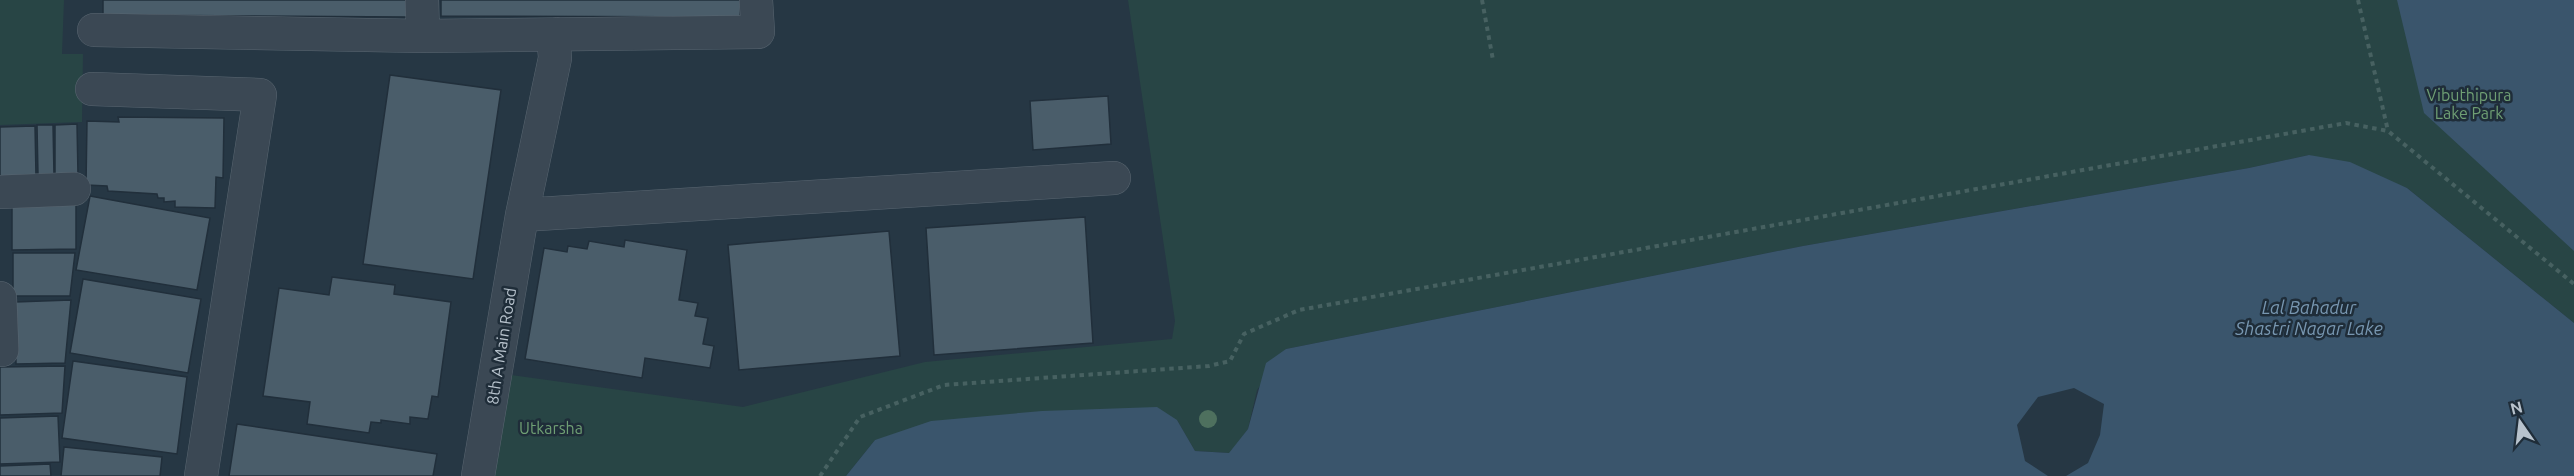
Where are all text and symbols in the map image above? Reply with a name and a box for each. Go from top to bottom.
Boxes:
park label: Vibuthipura Lake Park [2426,86,2512,122]
street label: 8th A Main Road [483,286,519,406]
water label: Lal Bahadur Shastri Nagar Lake [2234,297,2383,338]
north arrow [2490,392,2550,452]
text: N [2508,397,2524,418]
park label: Utkarsha [519,419,583,437]

